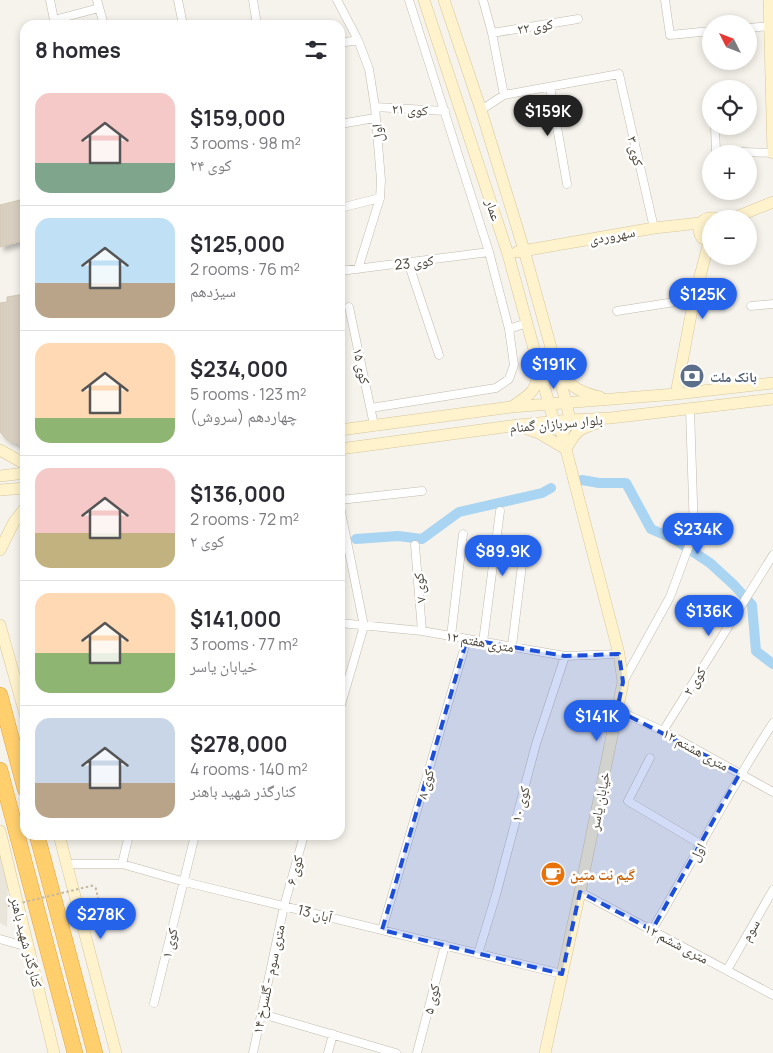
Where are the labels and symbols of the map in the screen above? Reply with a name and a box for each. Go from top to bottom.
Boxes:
street label: کوی ۲۲ [516,14,555,38]
north arrow [702,15,758,70]
pin: $159K [513,94,583,137]
street label: کوی ۲۱ [391,99,429,119]
street label: اول [367,123,387,143]
street label: کوی ۳ [623,134,649,168]
street label: عمار [481,196,506,223]
street label: سهروردی [587,222,637,248]
street label: کوی 23 [393,250,435,274]
pin: $125K [668,278,738,320]
street label: کوی ۱۵ [349,346,375,386]
pin: $191K [519,348,589,390]
bank icon: بانک ملت [679,363,705,389]
place label: بانک ملت [710,367,757,386]
street label: بلوار سربازان گمنام [509,409,604,438]
pin: $234K [663,512,733,555]
pin: $89.9K [462,534,544,577]
street label: کوی ۷ [408,572,430,604]
pin: $136K [674,594,744,637]
street label: ۱۲ متری هفتم [444,626,516,657]
street label: کوی ۲ [678,663,710,699]
pin: $141K [562,700,632,742]
street label: ۱۲ متری هشتم [659,723,732,776]
street label: کوی ۸ [412,767,438,801]
street label: خیابان یاسر [584,770,614,833]
street label: کوی ۱۰ [506,784,534,824]
street label: اول [684,839,710,865]
street label: کوی ۶ [281,853,307,887]
cafe icon: گیم نت متین [540,861,566,887]
place label: گیم نت متین [570,865,635,885]
street label: کنارگذر شهید باهنر [6,894,47,989]
pin: $278K [66,898,136,940]
street label: 13 آبان [296,900,335,927]
street label: سوم [736,915,765,945]
street label: ۱۲ متری ششم [641,918,712,969]
street label: ۱۴ متری سوم - گلسرخ [247,923,290,1036]
street label: کوی ۱ [156,926,182,960]
street label: کوی ۵ [418,982,444,1016]

